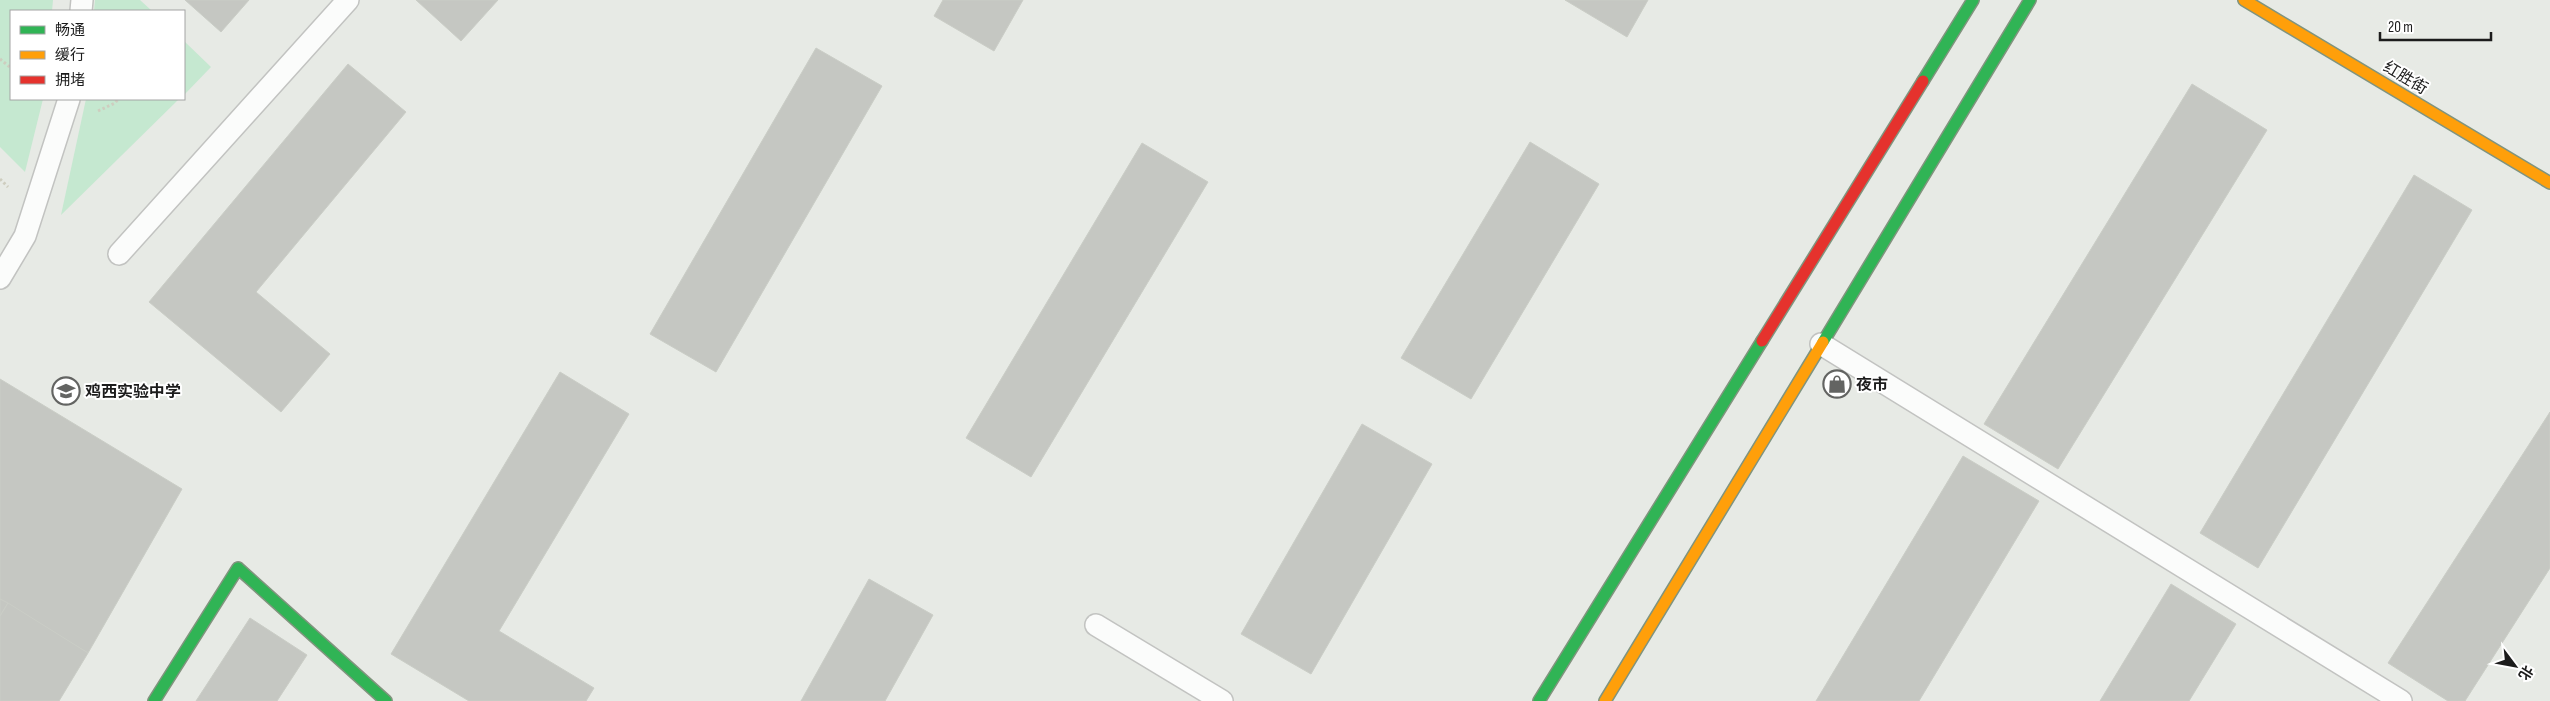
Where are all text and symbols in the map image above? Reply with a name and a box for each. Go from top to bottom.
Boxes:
legend [10,10,185,100]
scale bar [2380,10,2491,42]
text: 20 m [2388,18,2413,37]
text: 畅通 [55,21,85,40]
text: 缓行 [55,46,85,65]
street label: 红胜街 [2380,58,2431,99]
text: 拥堵 [55,71,85,90]
shop icon: 夜市 [1822,369,1852,399]
school or university icon: 鸡西实验中学 [51,376,81,406]
place label: 夜市 [1856,376,1888,395]
place label: 鸡西实验中学 [85,383,181,402]
north arrow [2490,641,2540,691]
text: 北 [2515,662,2537,683]

